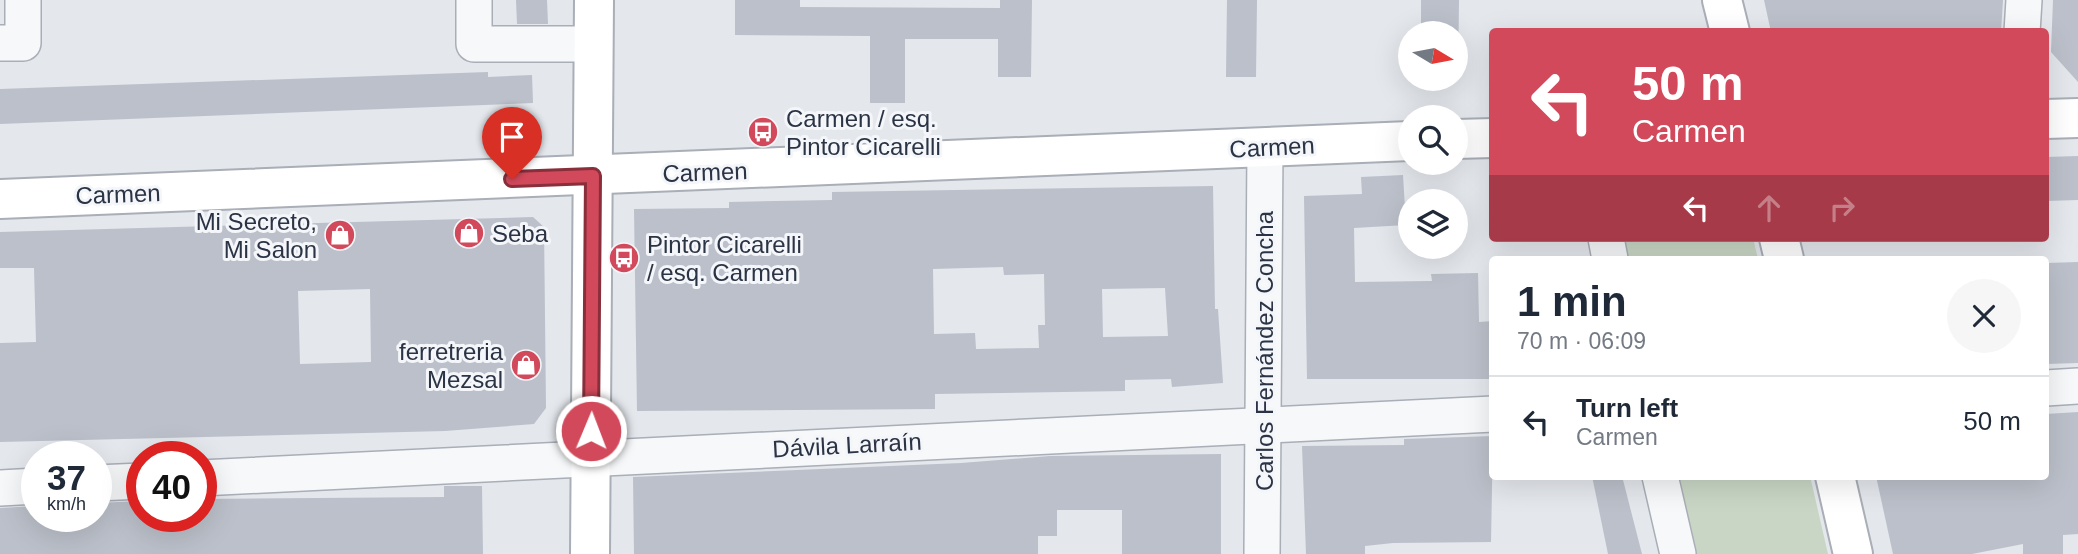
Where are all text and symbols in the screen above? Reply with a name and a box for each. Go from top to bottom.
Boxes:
north arrow [1398,21,1468,91]
map controls [1398,21,1468,259]
icon: left [1517,56,1608,147]
text: 50 m [1632,56,1744,110]
place label: Carmen / esq. Pintor Cicarelli [786,105,941,160]
button: search [1398,105,1468,175]
pin [482,107,542,179]
text: Carmen [1632,113,1746,149]
bus stop icon: Carmen / esq. Pintor Cicarelli [746,115,780,149]
icon: arrive [493,118,531,156]
street label: Carmen [1229,131,1315,163]
street label: Carmen [662,157,748,187]
street label: Carmen [75,179,161,209]
button: layers [1398,189,1468,259]
icon: left [1677,189,1715,227]
icon: ahead [1750,189,1788,227]
icon: right [1823,189,1861,227]
place label: Mi Secreto, Mi Salon [196,208,317,263]
street label: Carlos Fernández Concha [1251,210,1278,491]
shop icon: Seba [452,216,486,250]
shop icon: Mi Secreto, Mi Salon [323,218,357,252]
place label: Seba [492,220,549,247]
place label: Pintor Cicarelli / esq. Carmen [647,231,802,286]
bus stop icon: Pintor Cicarelli / esq. Carmen [607,241,641,275]
text: 1 min [1517,278,1627,325]
button: close [1947,279,2021,353]
text: 70 m · 06:09 [1517,328,1646,354]
place label: ferretreria Mezsal [399,338,504,393]
shop icon: ferretreria Mezsal [509,348,543,382]
text: Turn left [1576,393,1678,423]
position arrow [554,394,628,468]
icon: left [1517,403,1555,441]
text: 50 m [1963,406,2021,436]
text: Carmen [1576,424,1658,450]
street label: Dávila Larraín [772,428,922,462]
speed limit sign: 40 [126,441,217,532]
text: 37 [47,458,86,497]
text: km/h [47,494,86,514]

